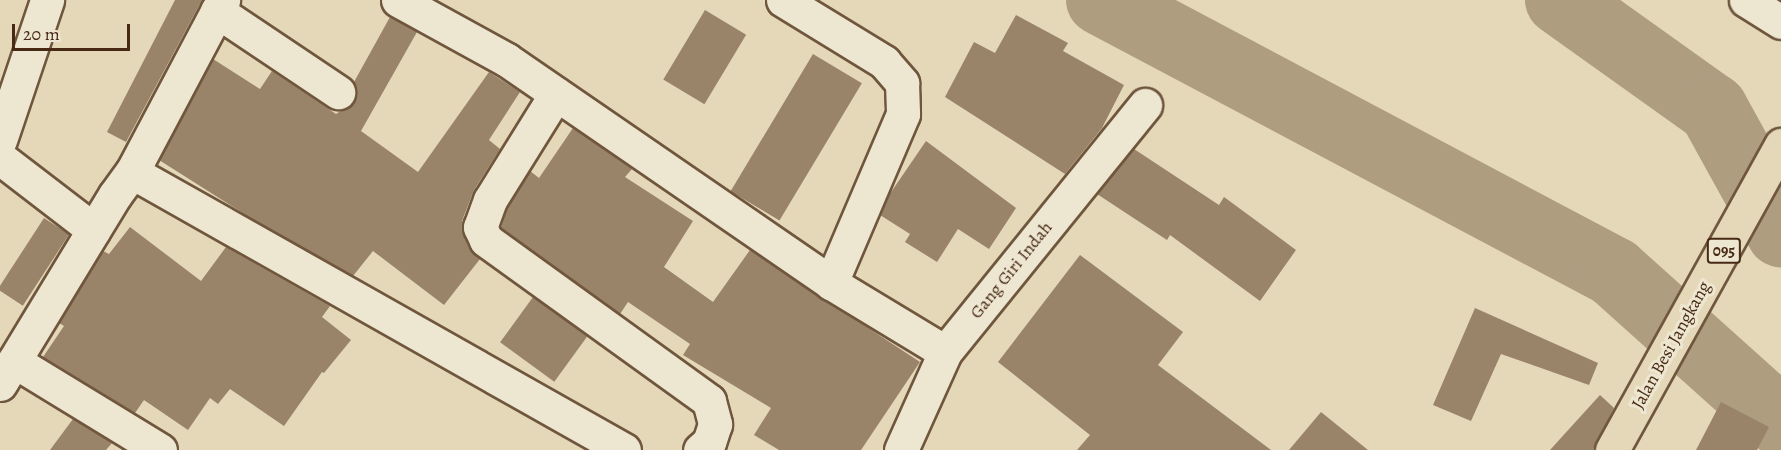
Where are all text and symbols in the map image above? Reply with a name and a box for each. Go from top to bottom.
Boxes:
scale bar [15,12,134,50]
text: 20 m [23,22,60,46]
street label: Gang Giri Indah [965,217,1057,323]
road number: 095 [1706,238,1742,264]
street label: Jalan Besi Jangkang [1627,277,1715,413]

